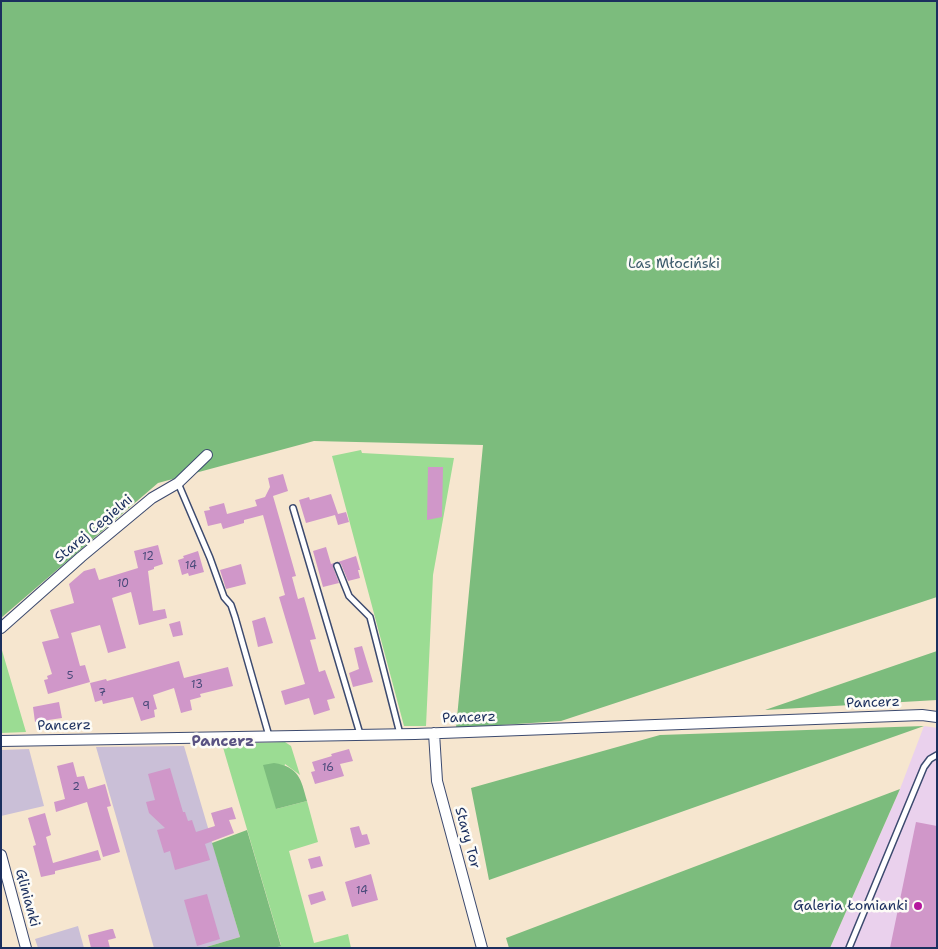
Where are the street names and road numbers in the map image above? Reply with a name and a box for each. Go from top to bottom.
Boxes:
street label: Starej Cegielni [52,492,136,566]
street label: Pancerz [846,694,900,712]
street label: Pancerz [442,709,496,727]
street label: Pancerz [37,717,91,735]
street label: Stary Tor [451,805,483,871]
street label: Glinianki [11,867,43,929]

